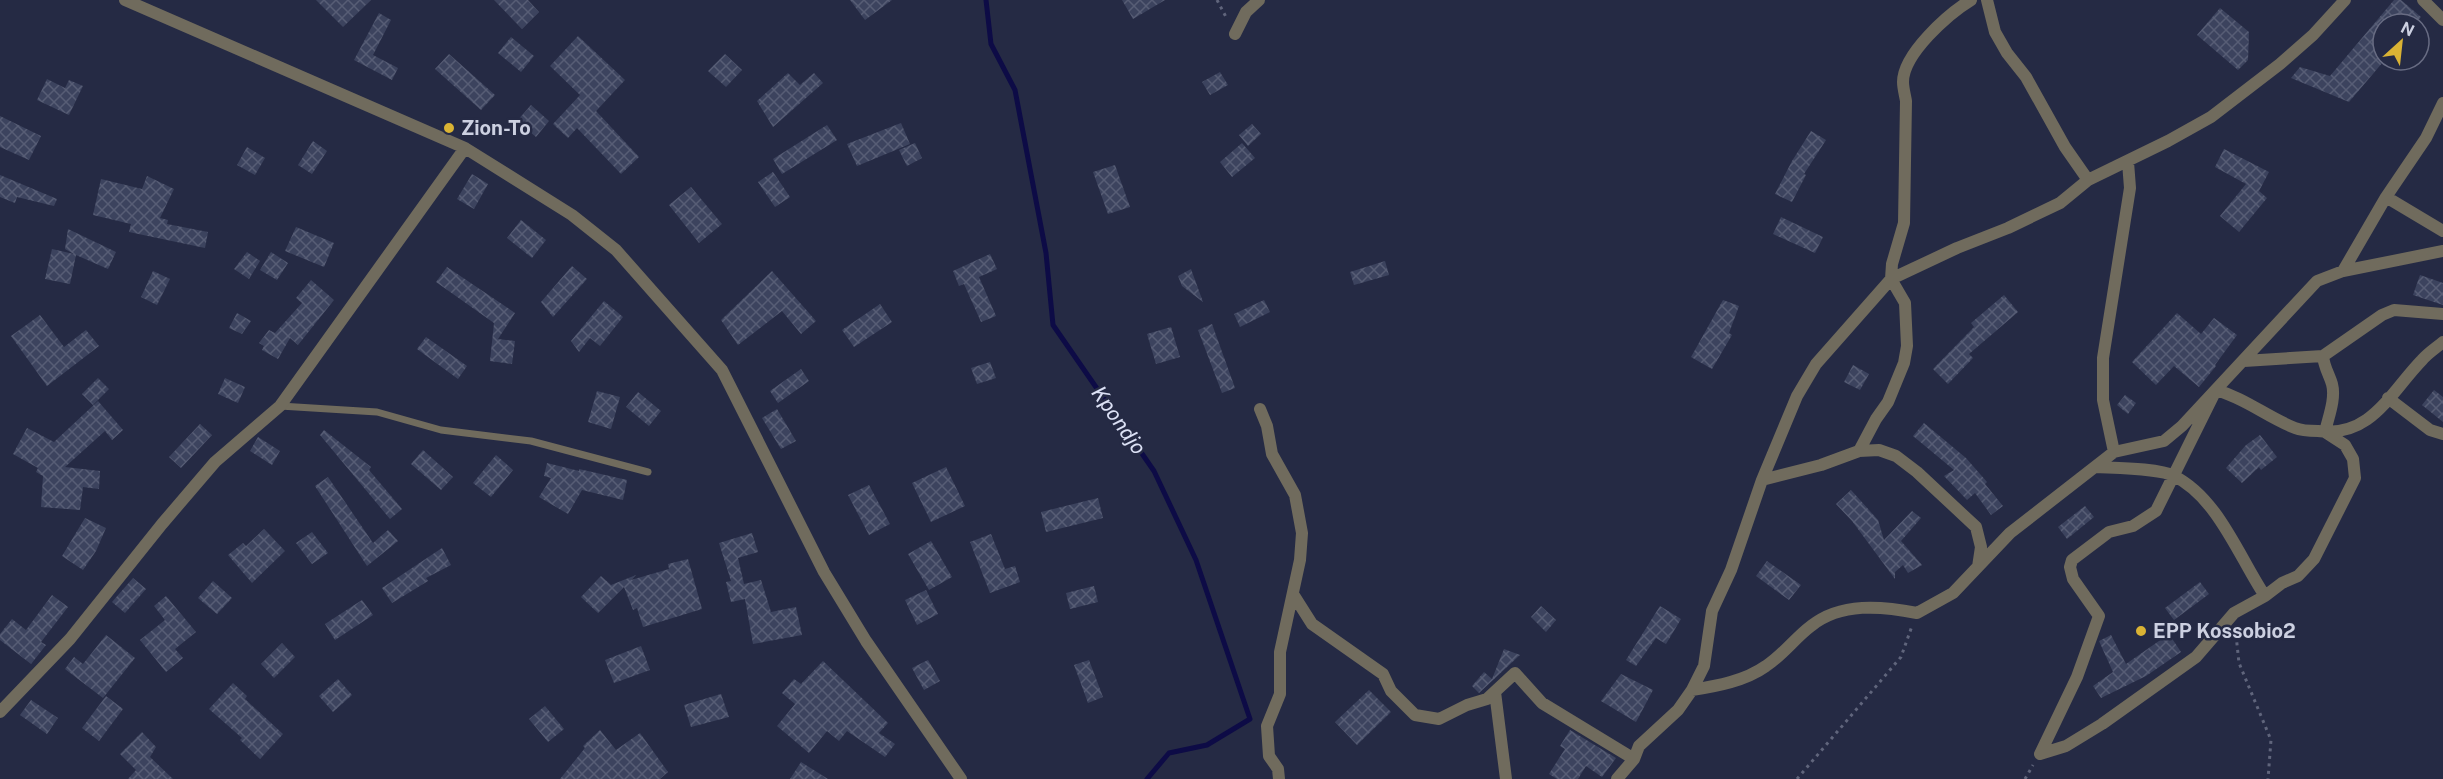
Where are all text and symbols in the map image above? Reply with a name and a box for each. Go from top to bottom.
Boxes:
north arrow [2371,12,2431,72]
text: N [2398,18,2417,40]
place label: Zion-To [461,116,531,140]
marker: Zion-To [442,121,456,135]
water label: Kpondjo [1086,381,1152,459]
place label: EPP Kossobio2 [2153,619,2296,643]
marker: EPP Kossobio2 [2134,624,2148,638]

